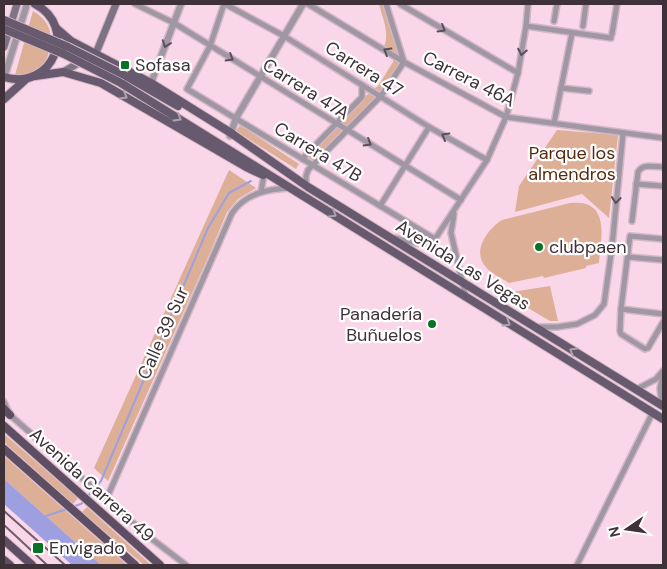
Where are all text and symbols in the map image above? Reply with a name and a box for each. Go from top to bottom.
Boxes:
one-way arrow [437,22,446,32]
street label: Carrera 47 [320,36,408,102]
one-way arrow [162,39,172,47]
street label: Carrera 46A [419,45,519,113]
one-way arrow [383,48,392,58]
one-way arrow [517,48,527,56]
one-way arrow [224,51,233,61]
place label: Sofasa [135,53,191,77]
street label: Carrera 47A [258,53,354,125]
marker: Sofasa [119,59,131,71]
one-way arrow [119,90,128,100]
one-way arrow [173,111,182,121]
street label: Carrera 47B [270,116,367,188]
one-way arrow [441,132,450,142]
one-way arrow [363,137,372,147]
park label: Parque los almendros [528,141,616,186]
one-way arrow [611,196,622,204]
one-way arrow [328,207,337,217]
street label: Avenida Las Vegas [391,214,535,316]
place label: clubpaen [549,235,627,259]
marker: clubpaen [533,241,545,253]
street label: Calle 39 Sur [132,282,194,383]
place label: Panadería Buñuelos [340,302,422,347]
one-way arrow [502,317,511,326]
marker: Panadería Buñuelos [426,318,438,330]
one-way arrow [569,347,578,357]
street label: Avenida Carrera 49 [24,422,160,548]
north arrow [602,504,652,554]
text: N [604,525,624,539]
place label: Envigado [49,536,125,560]
marker: Envigado [31,541,45,555]

